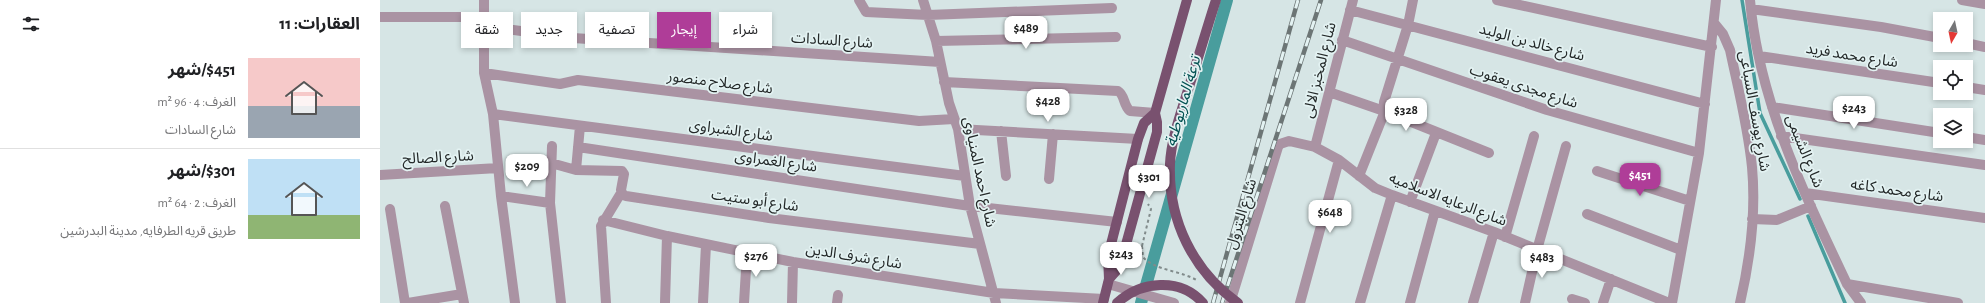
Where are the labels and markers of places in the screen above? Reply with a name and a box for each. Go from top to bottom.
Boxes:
pin: $489 [1002,16,1050,50]
pin: $428 [1024,89,1072,123]
pin: $243 [1830,96,1878,130]
pin: $328 [1382,98,1430,132]
pin: $209 [503,154,551,188]
pin: $451 [1616,163,1664,197]
pin: $301 [1125,165,1173,199]
pin: $648 [1306,200,1354,234]
pin: $243 [1097,242,1145,276]
pin: $276 [732,244,780,278]
pin: $483 [1518,245,1566,279]

